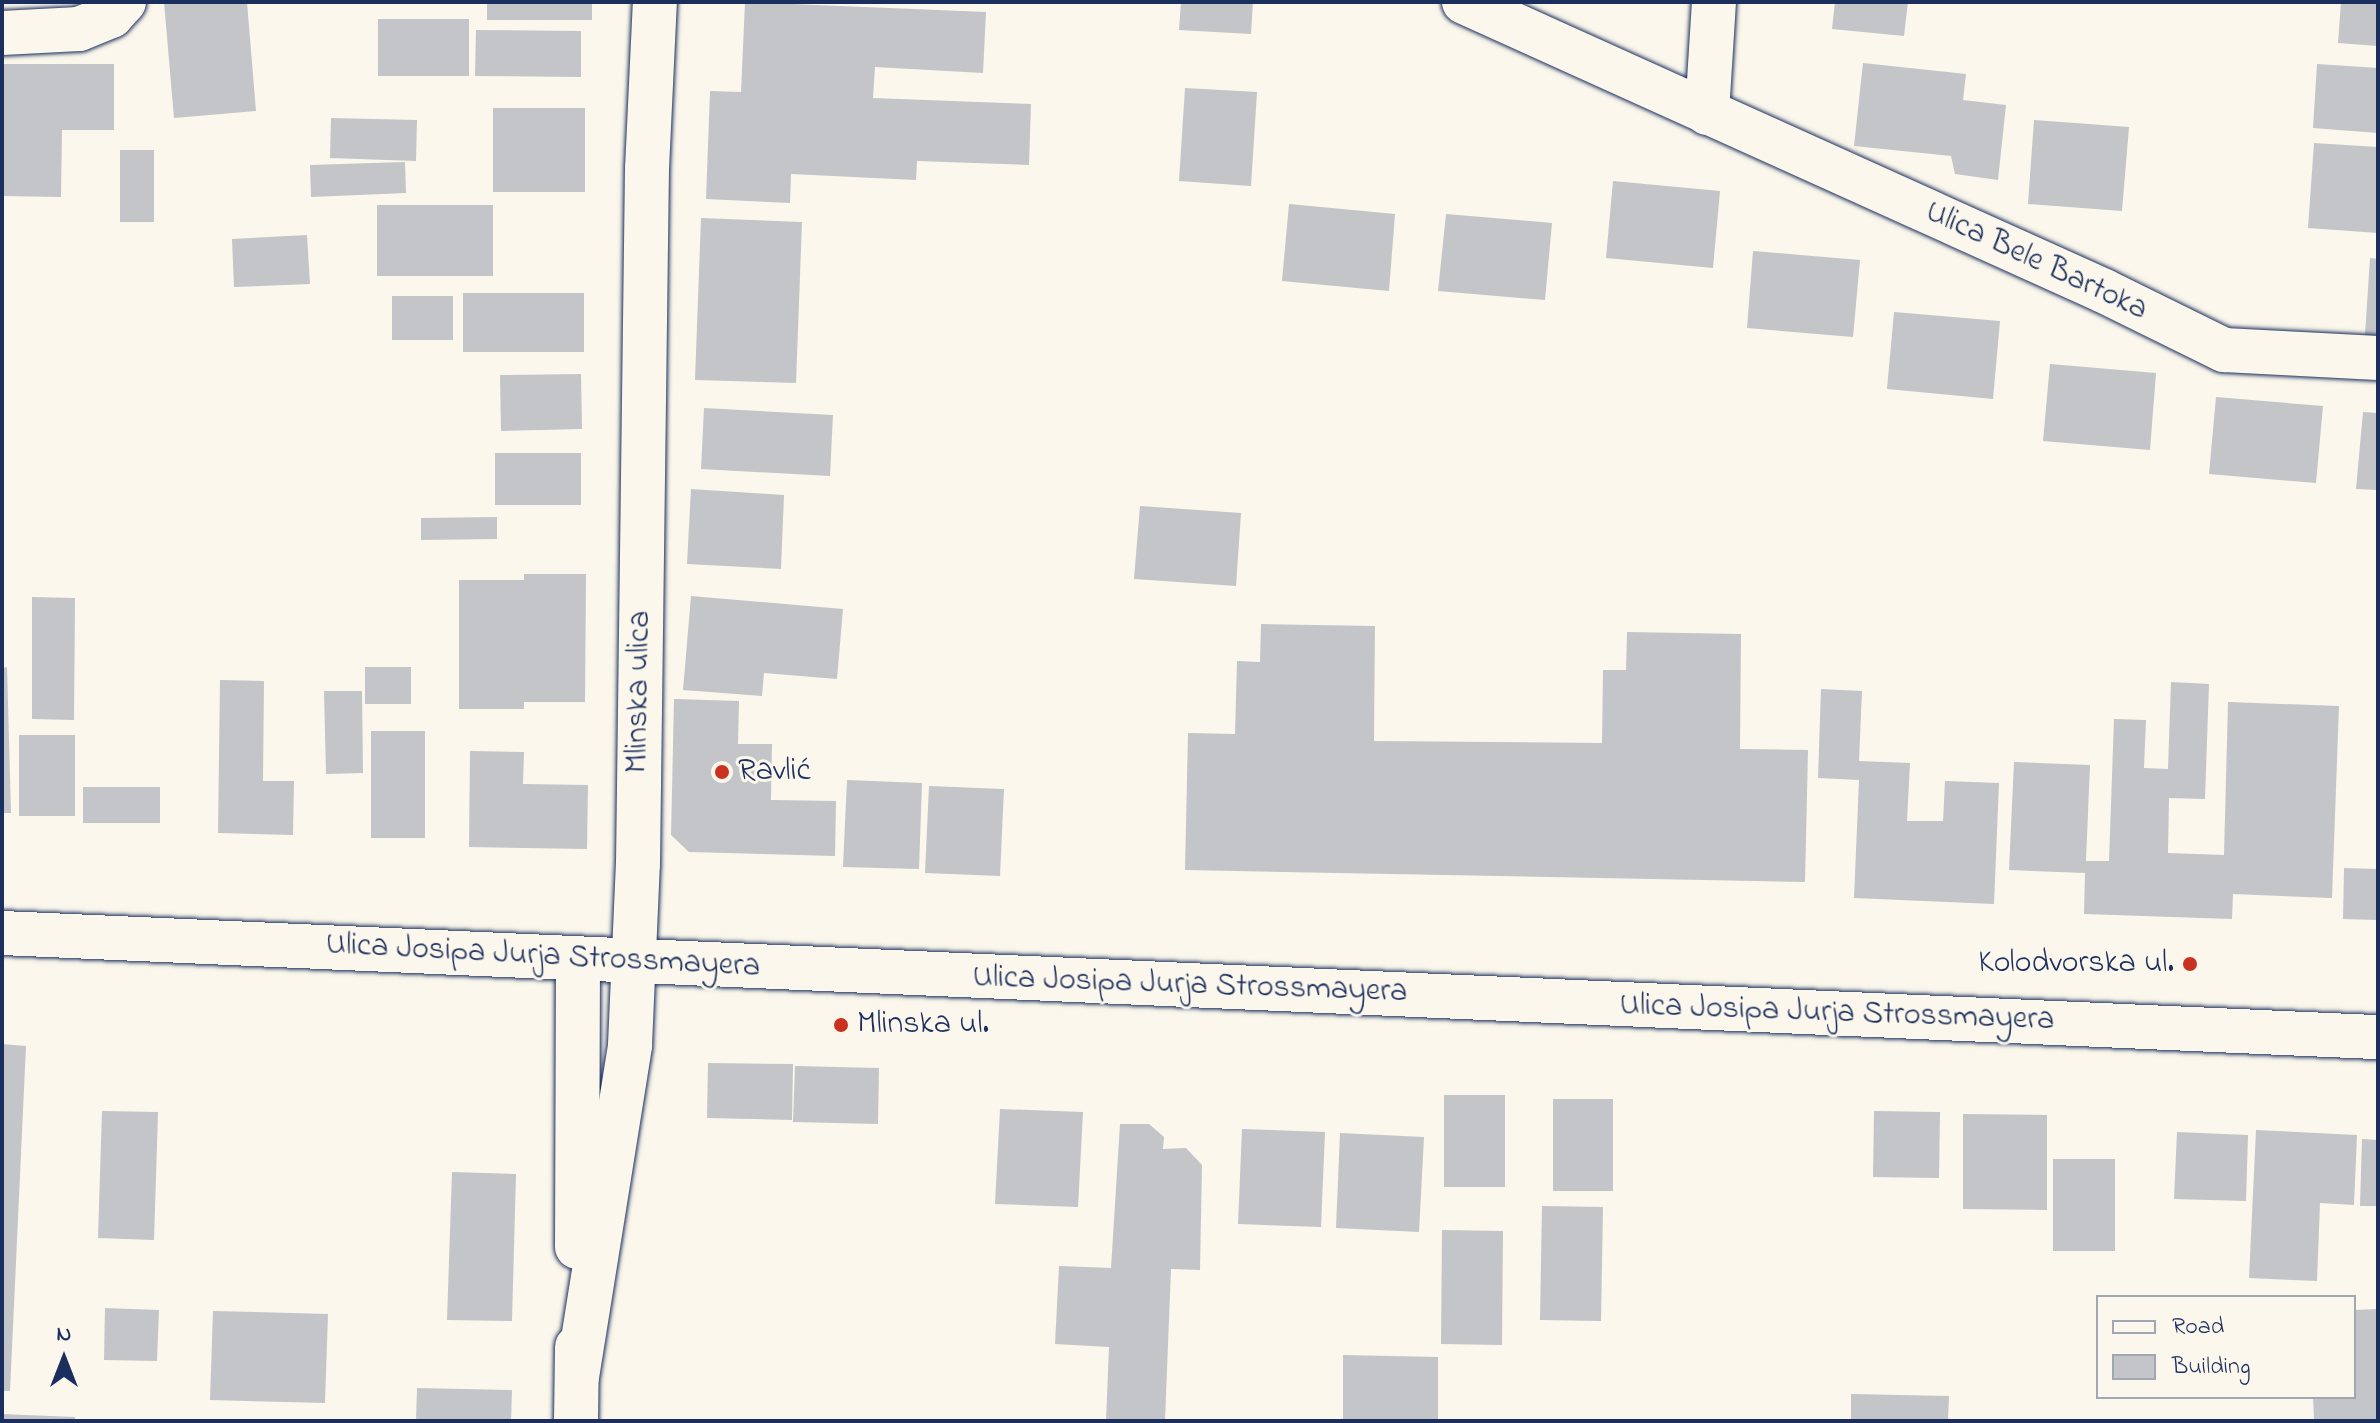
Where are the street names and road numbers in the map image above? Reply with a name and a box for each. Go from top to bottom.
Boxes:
street label: Ulica Bele Bartoka [1919,194,2153,330]
street label: Mlinska ulica [619,610,661,774]
street label: Ulica Josipa Jurja Strossmayera [325,926,761,988]
street label: Ulica Josipa Jurja Strossmayera [972,959,1408,1013]
street label: Ulica Josipa Jurja Strossmayera [1619,987,2055,1041]

